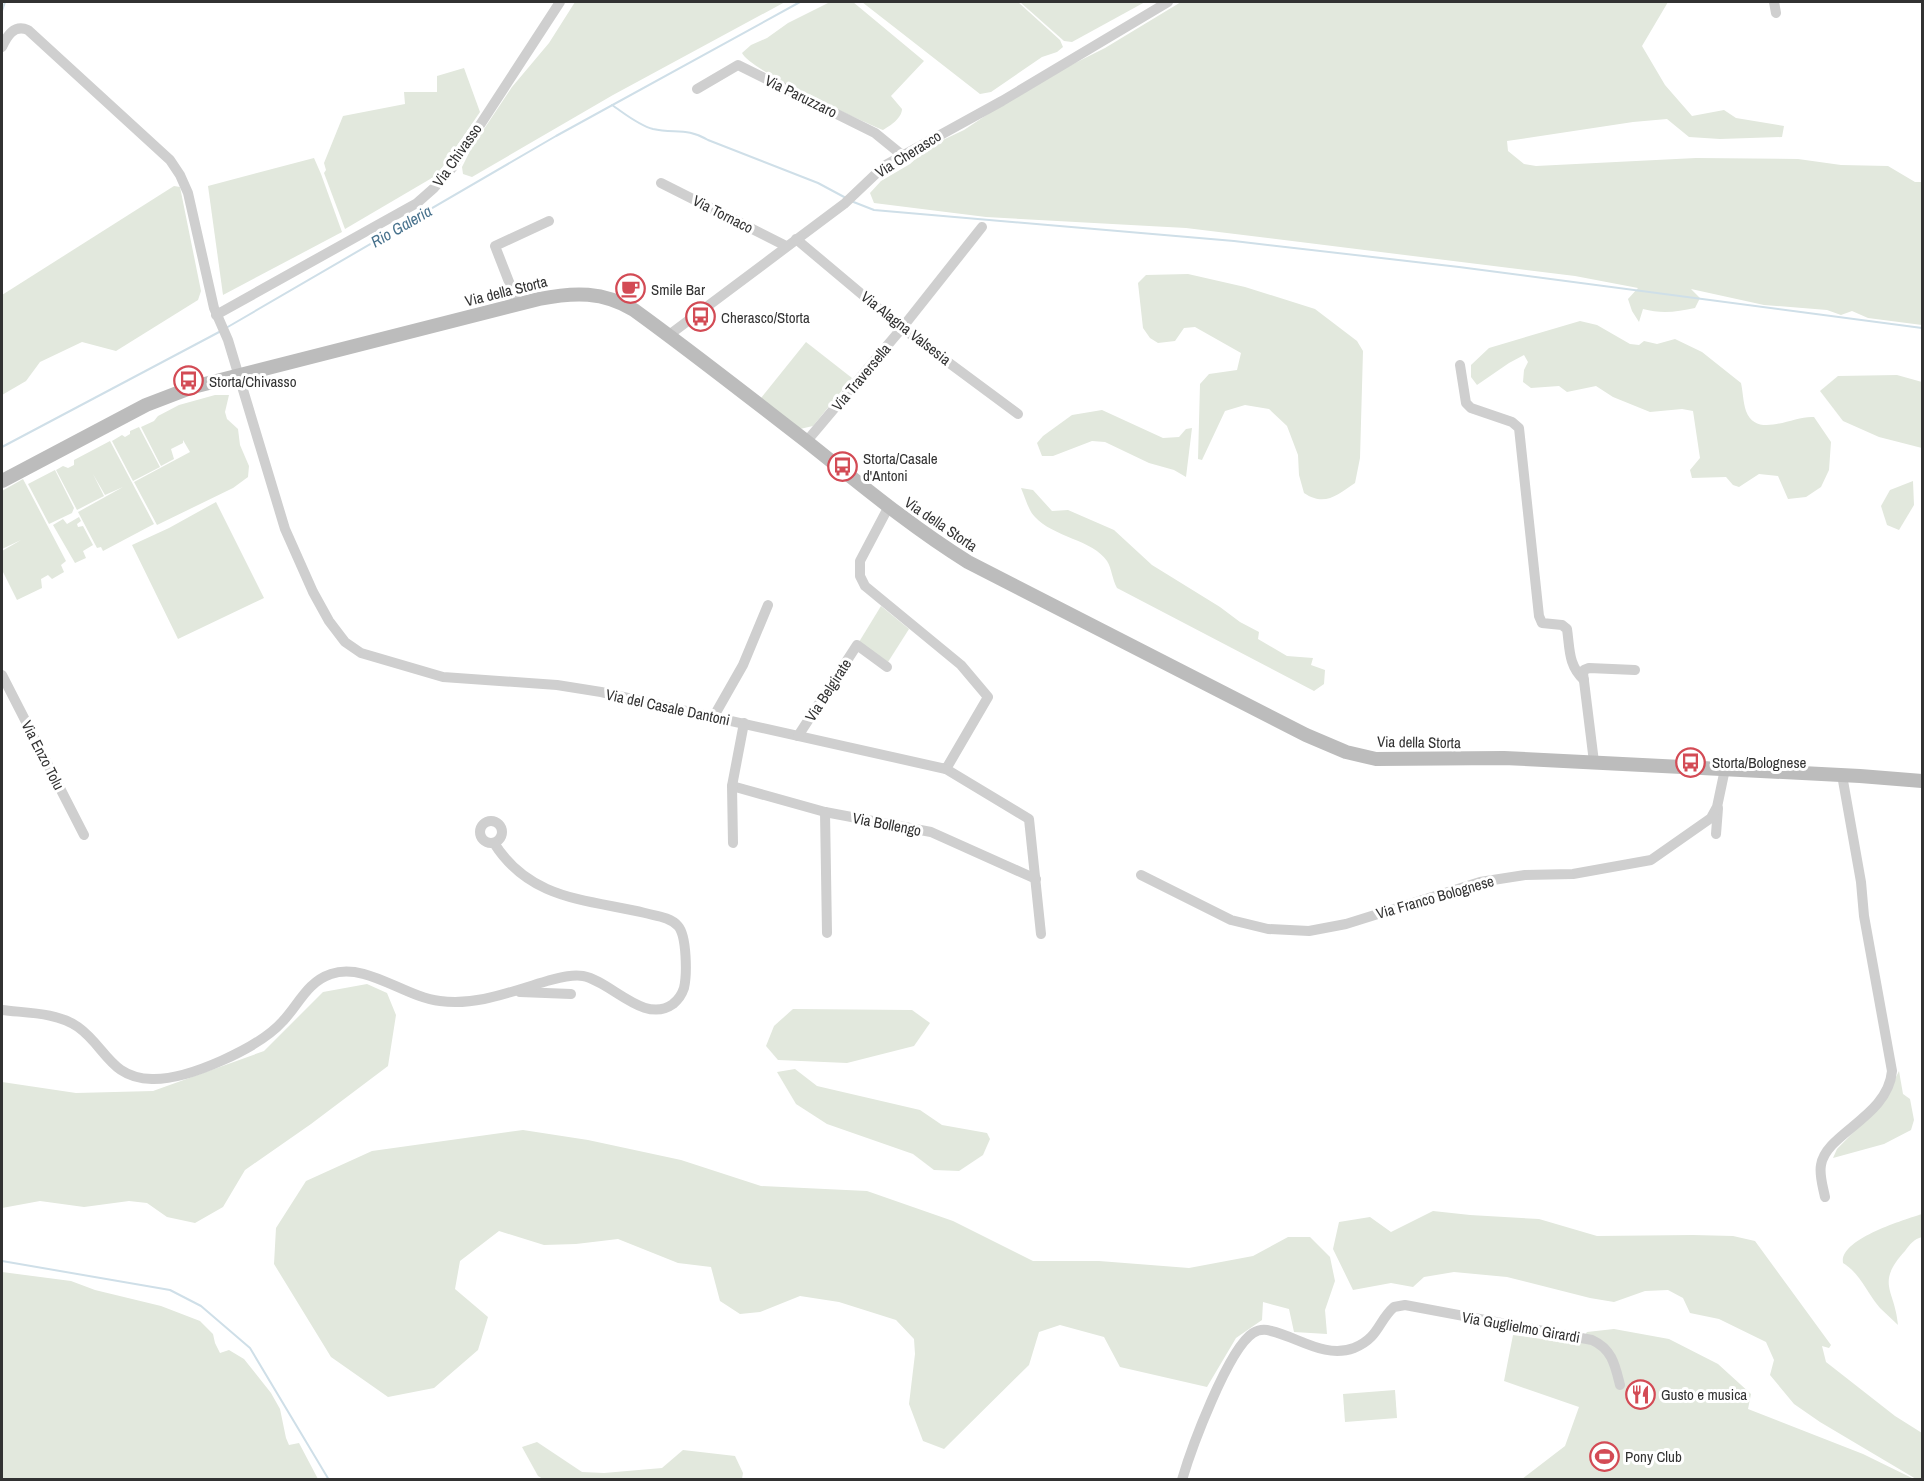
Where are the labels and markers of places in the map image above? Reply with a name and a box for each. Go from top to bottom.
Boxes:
cafe icon: Smile Bar [614,273,646,305]
place label: Smile Bar [651,279,705,300]
bus stop icon: Cherasco/Storta [684,301,716,333]
place label: Cherasco/Storta [721,307,810,328]
bus stop icon: Storta/Chivasso [172,365,204,397]
place label: Storta/Chivasso [209,371,297,392]
place label: Storta/Casale d'Antoni [863,448,938,486]
bus stop icon: Storta/Casale d'Antoni [826,451,858,483]
bus stop icon: Storta/Bolognese [1675,746,1707,778]
place label: Storta/Bolognese [1712,752,1807,773]
restaurant icon: Gusto e musica [1624,1378,1656,1410]
place label: Gusto e musica [1661,1384,1747,1405]
sports icon: Pony Club [1588,1440,1620,1472]
place label: Pony Club [1625,1446,1682,1467]

